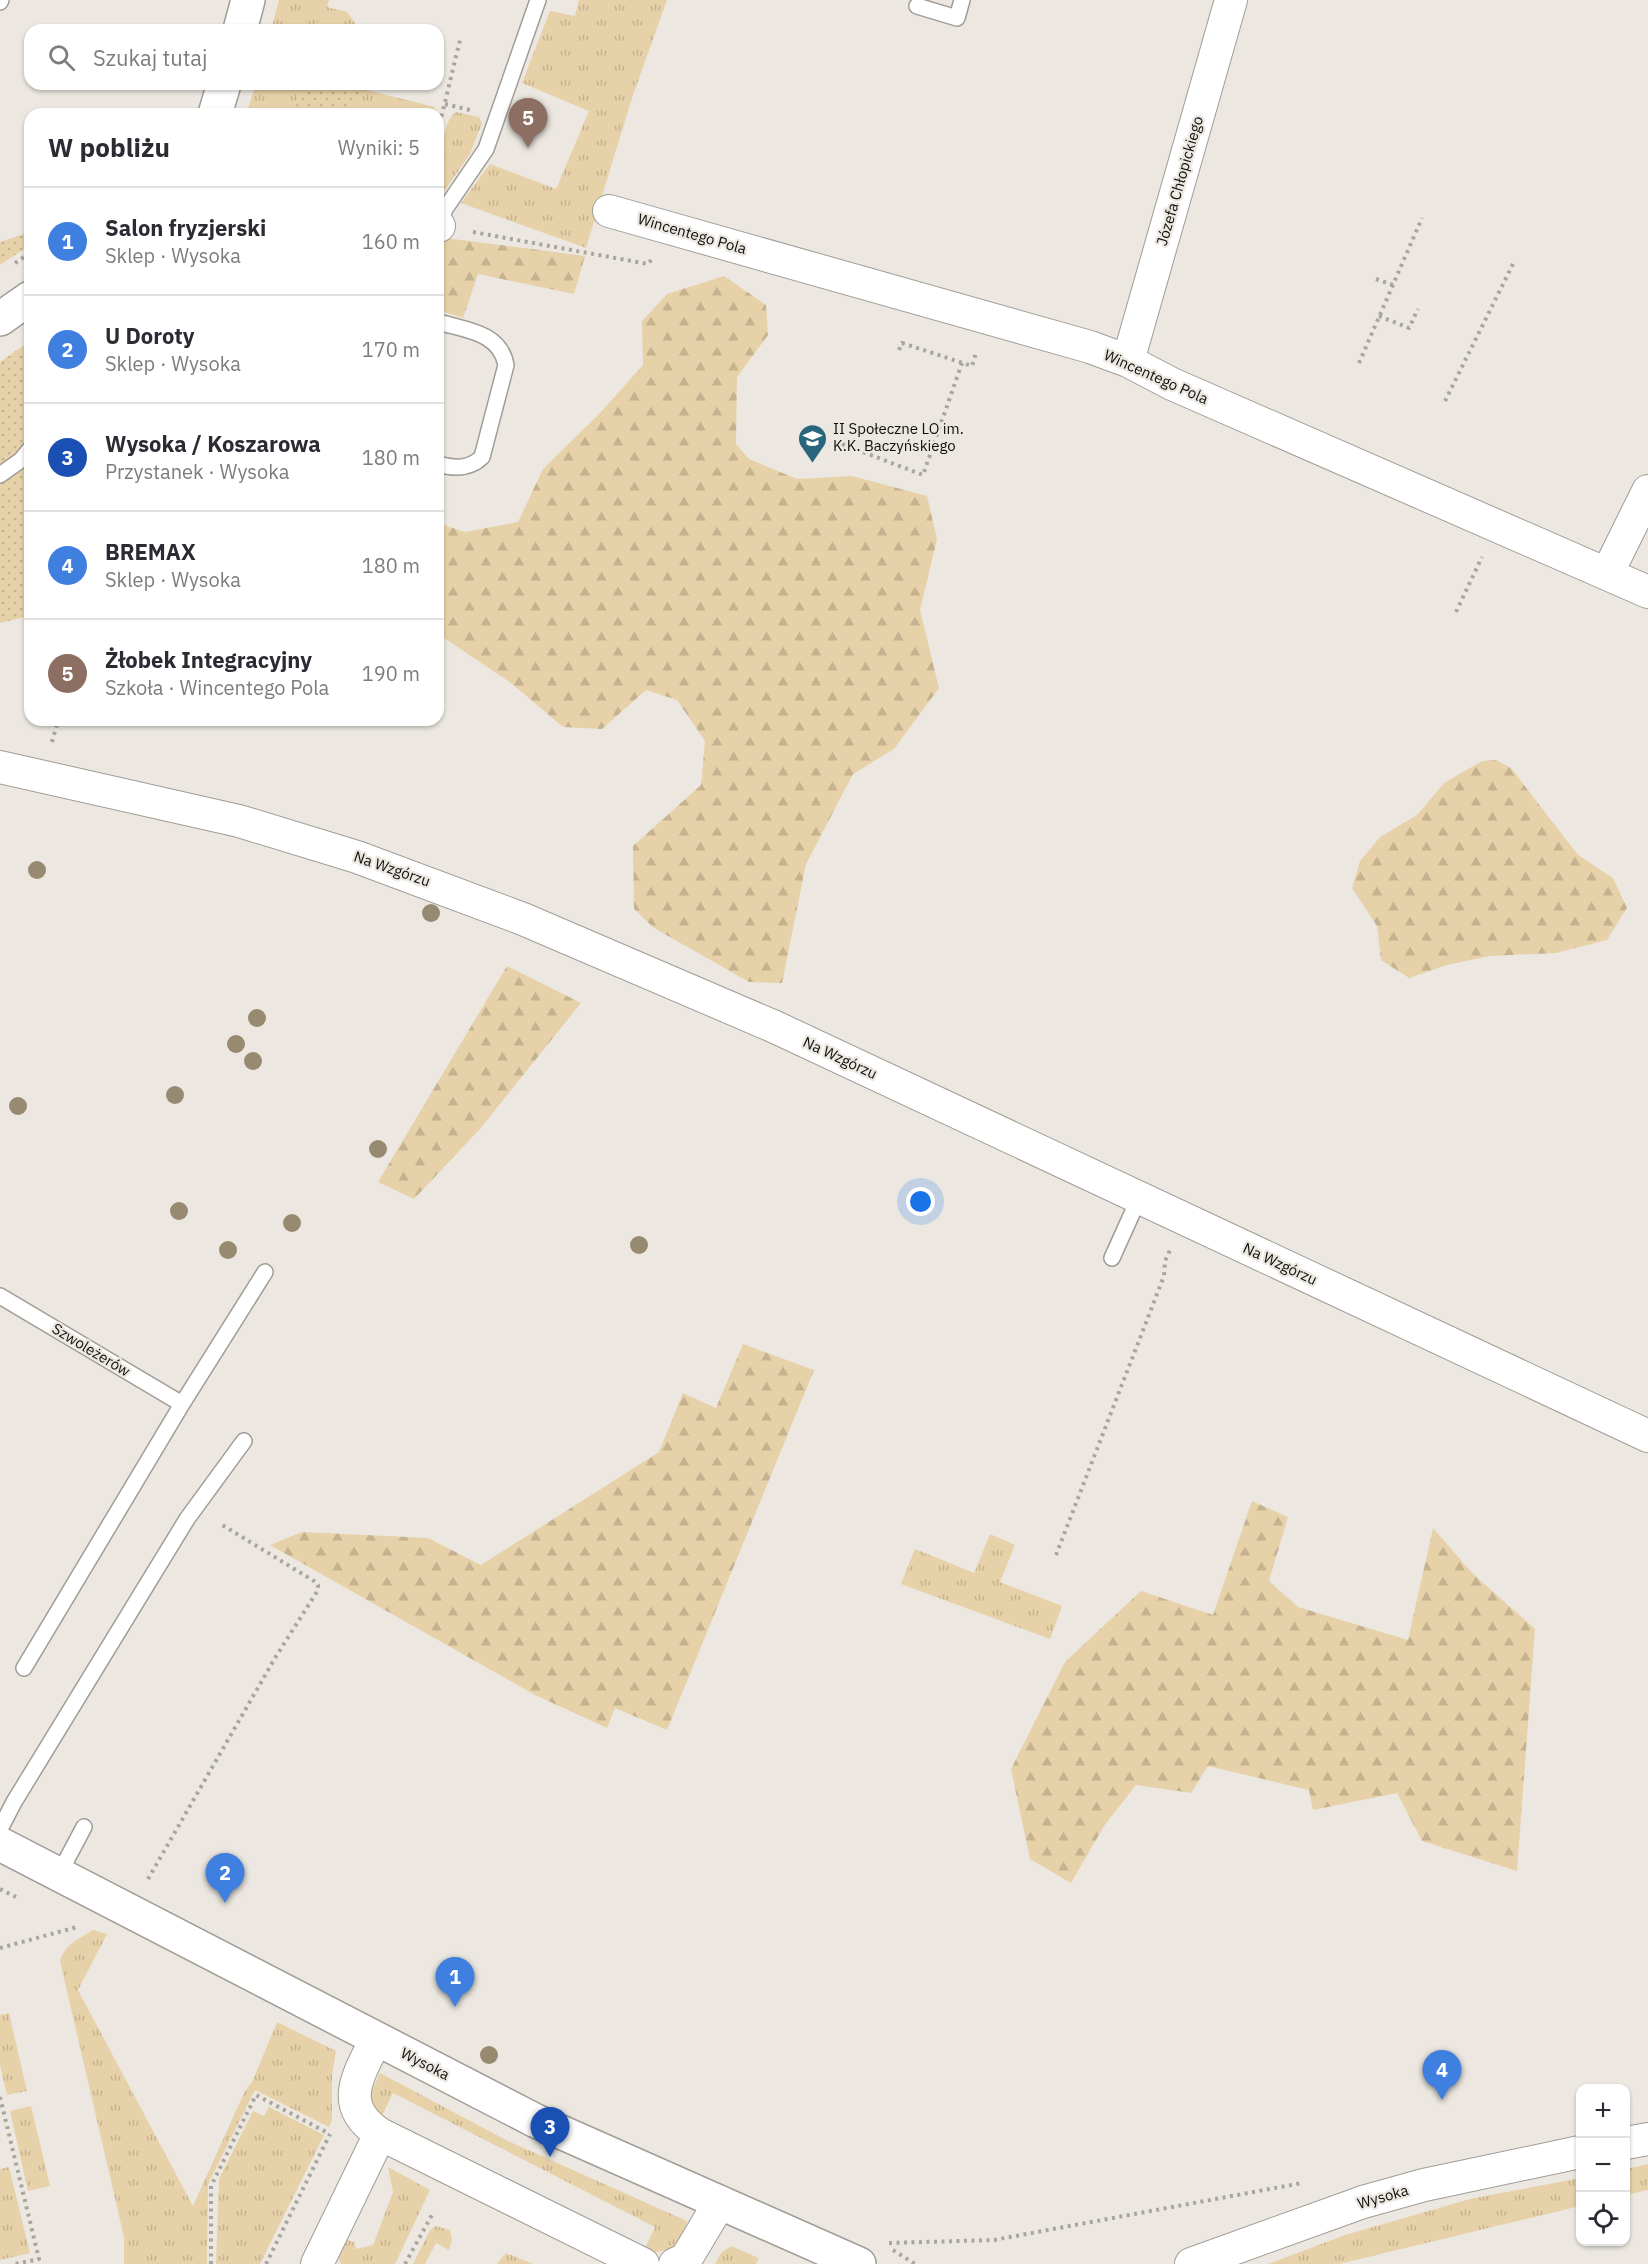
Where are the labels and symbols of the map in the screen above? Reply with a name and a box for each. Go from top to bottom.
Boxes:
pin: 5 [508,98,548,148]
street label: Józefa Chłopickiego [1152,114,1207,248]
street label: Wincentego Pola [636,209,749,258]
street label: Wincentego Pola [1101,345,1211,408]
place label: II Społeczne LO im. K.K. Baczyńskiego [833,419,964,455]
school or university icon: II Społeczne LO im. K.K. Baczyńskiego [796,422,828,464]
street label: Na Wzgórzu [351,847,433,890]
street label: Na Wzgórzu [800,1032,880,1083]
your location [906,1187,935,1216]
street label: Na Wzgórzu [1240,1238,1320,1289]
street label: Szwoleżerów [49,1319,134,1381]
pin: 2 [206,1854,244,1903]
pin: 1 [436,1958,474,2007]
street label: Wysoka [398,2043,453,2084]
pin: 4 [1422,2050,1462,2100]
pin: 3 [530,2108,570,2157]
street label: Wysoka [1355,2180,1411,2213]

